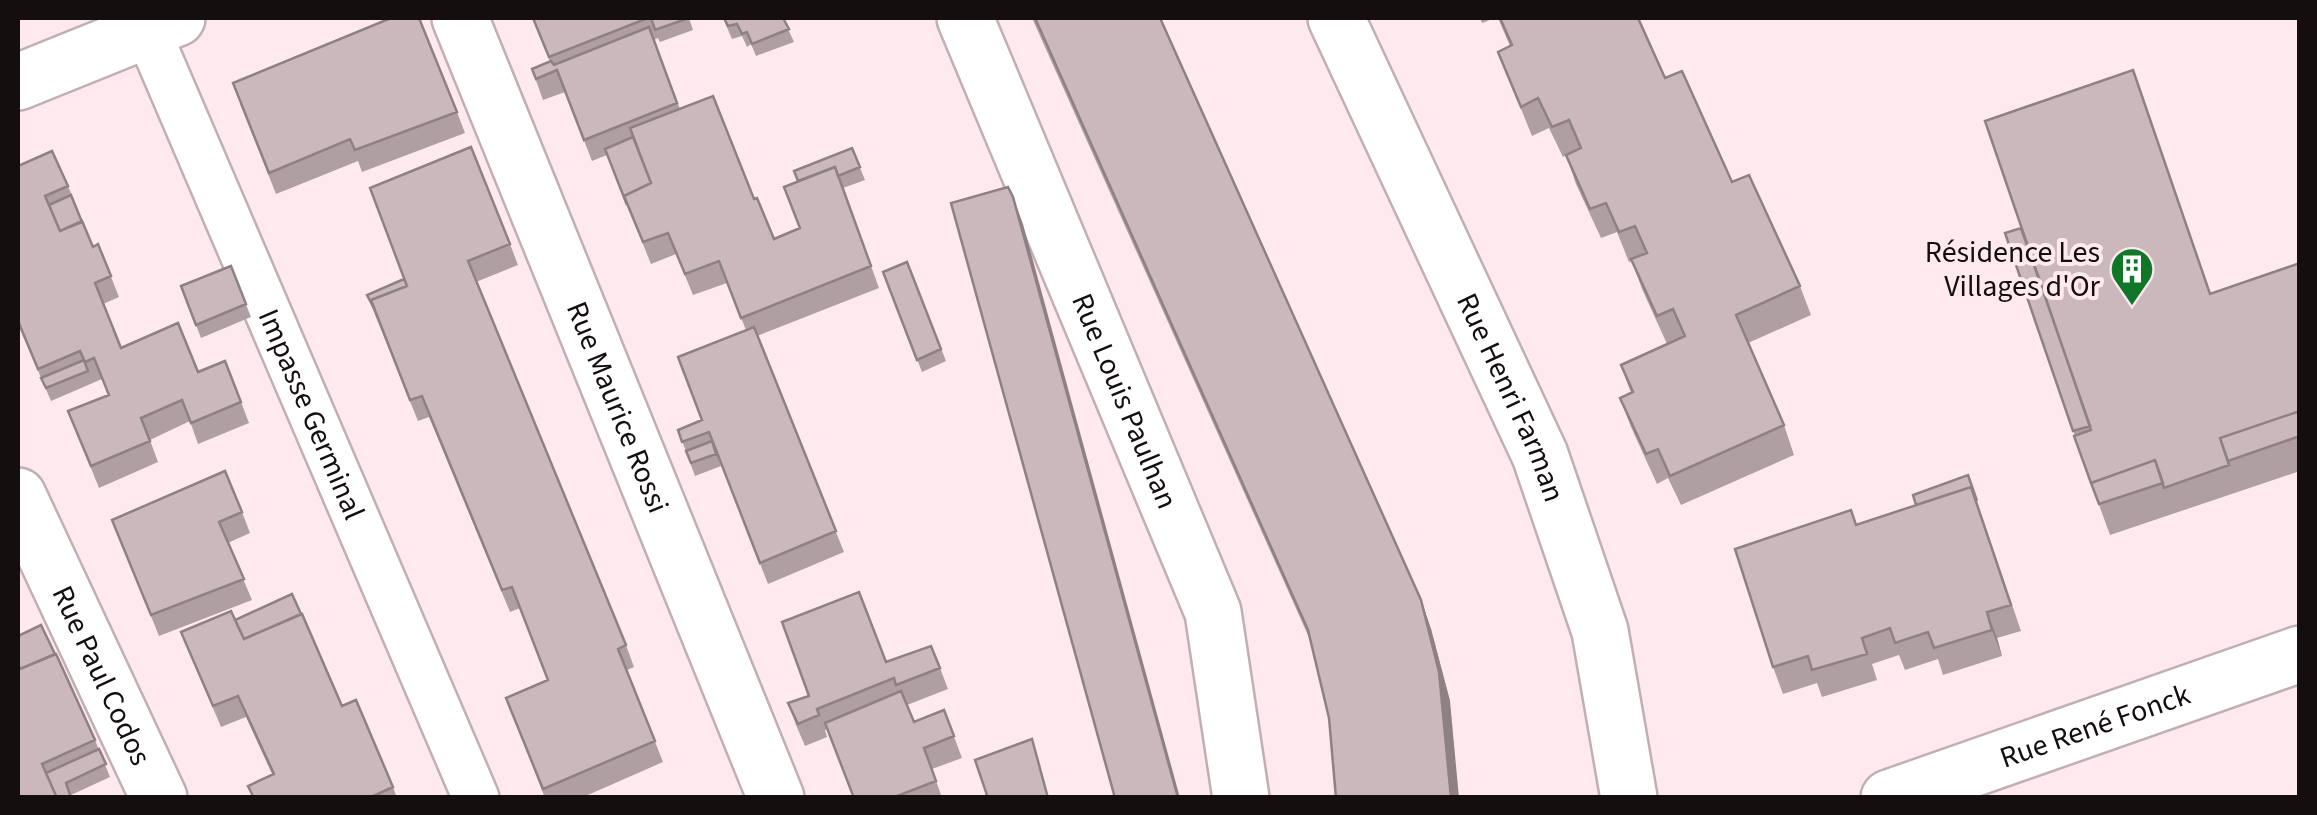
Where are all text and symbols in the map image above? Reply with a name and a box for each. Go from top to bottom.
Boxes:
place label: Résidence Les Villages d'Or [1925,231,2101,308]
building icon: Résidence Les Villages d'Or [2109,246,2155,307]
street label: Rue Henri Farman [1446,286,1576,507]
street label: Rue Louis Paulhan [1061,287,1189,515]
street label: Rue Maurice Rossi [556,295,680,520]
street label: Impasse Germinal [247,302,376,526]
street label: Rue Paul Codos [41,578,162,772]
street label: Rue René Fonck [1994,673,2196,779]

